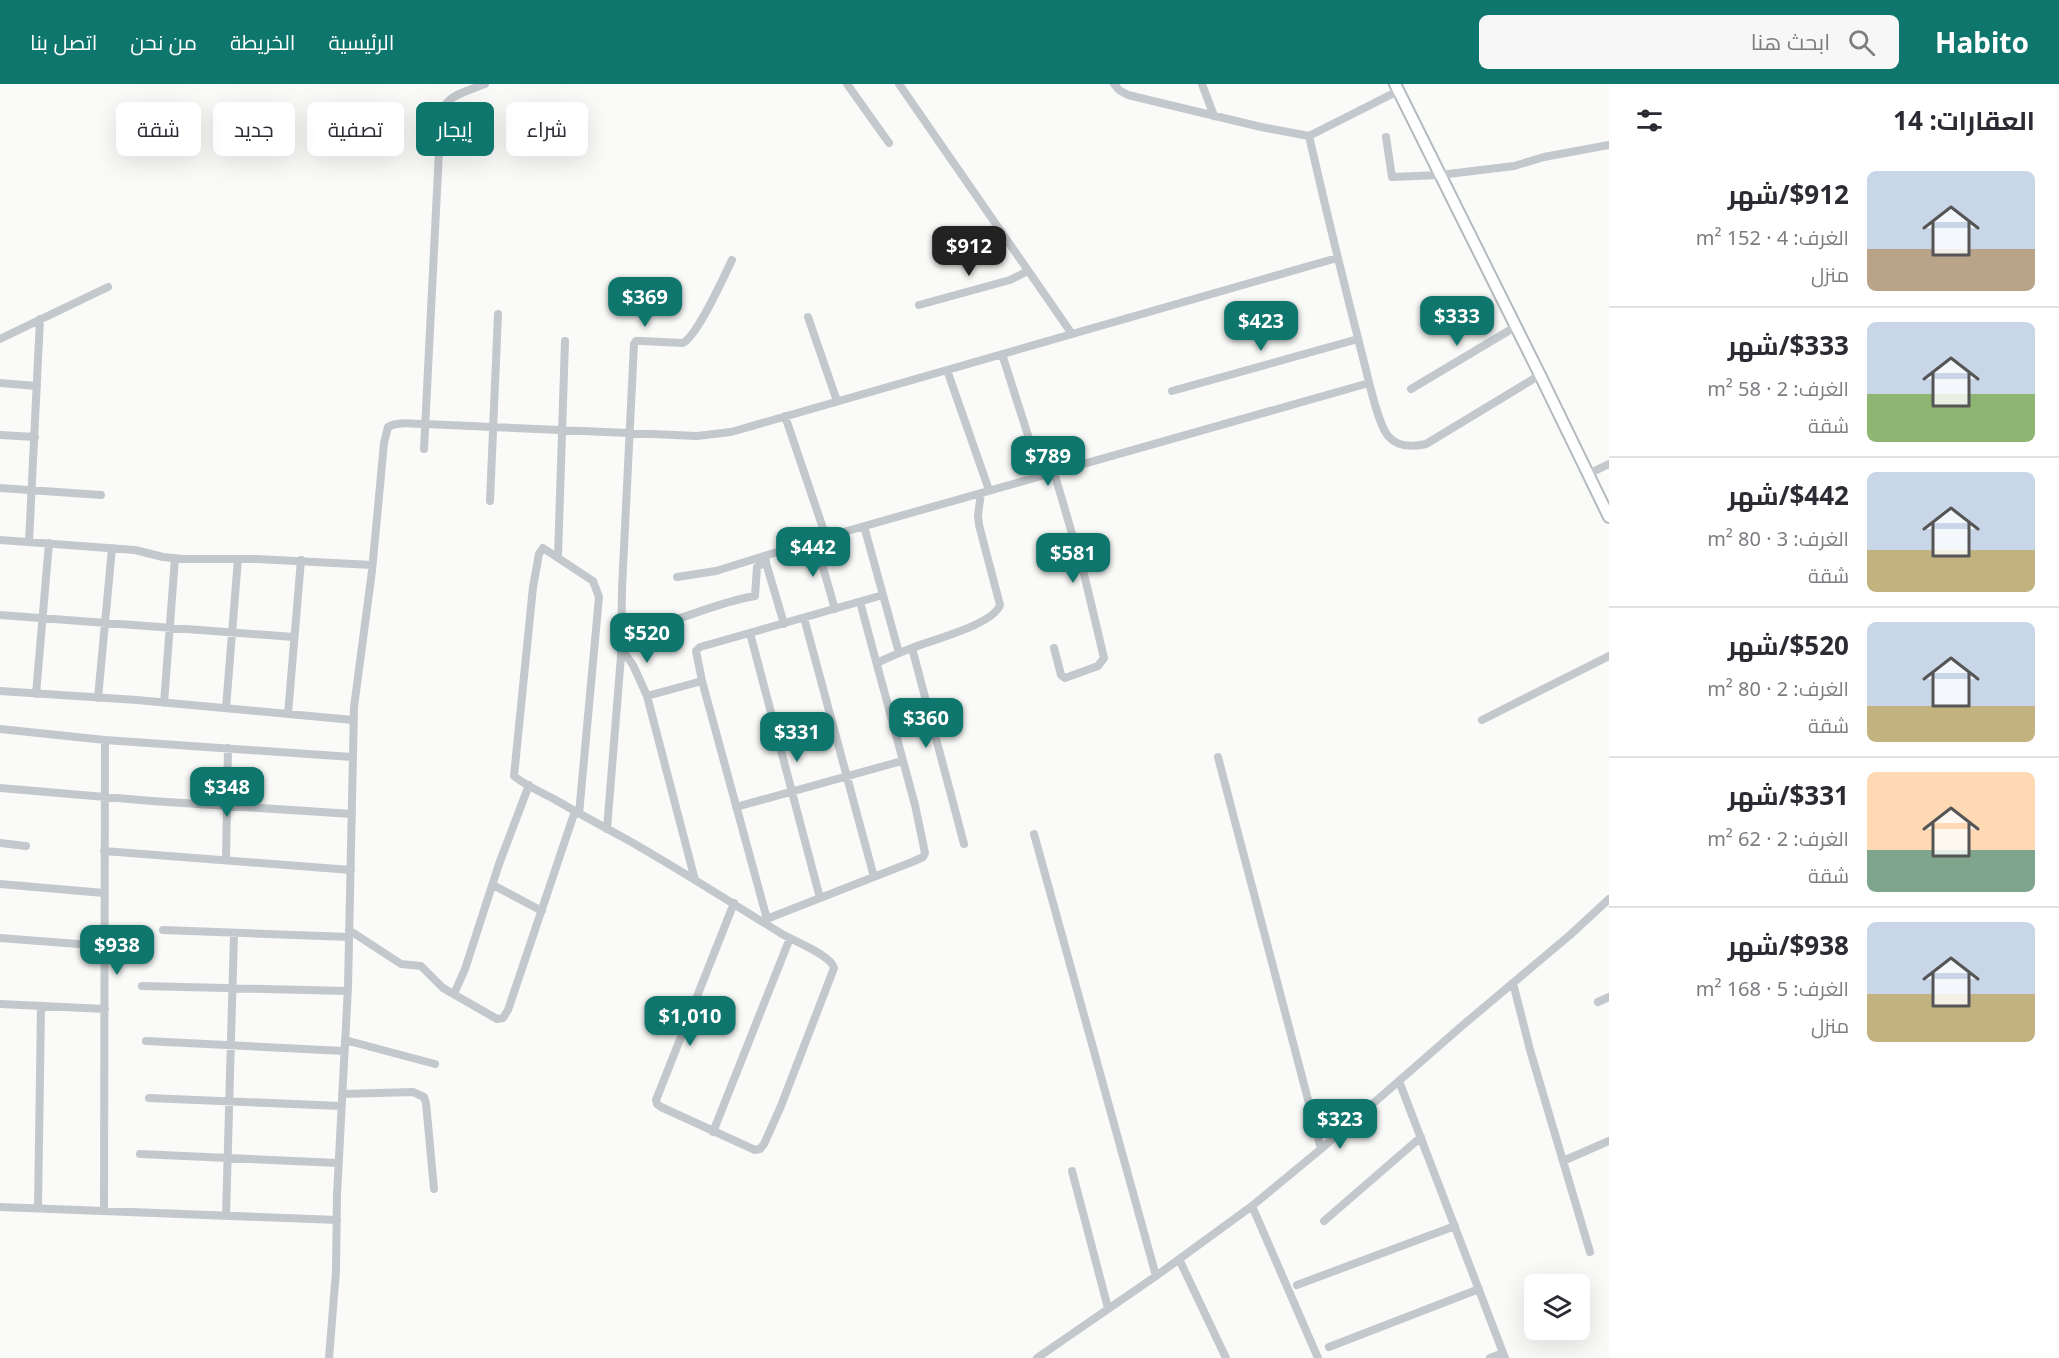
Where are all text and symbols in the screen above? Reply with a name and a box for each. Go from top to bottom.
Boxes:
search box [1479,15,1899,69]
text: Habito [1935,23,2029,61]
text: ابحث هنا [1751,26,1830,56]
icon: search [1845,26,1878,59]
text: اتصل بنا [30,28,97,56]
text: من نحن [130,28,197,56]
text: الخريطة [230,28,295,56]
text: الرئيسية [328,28,394,56]
chip: شقة [116,102,201,156]
chip: جديد [213,102,295,156]
chip: تصفية [307,102,404,156]
chip: إيجار [416,102,494,156]
chip: شراء [506,102,588,156]
text: العقارات: 14 [1893,102,2035,138]
icon: filters [1633,104,1666,137]
text: $912/شهر [1728,176,1849,212]
icon: home [1915,195,1987,267]
text: الغرف: 4 · 152 m² [1696,224,1849,251]
pin: $912 [933,226,1005,277]
text: $912 [946,232,992,259]
text: منزل [1811,261,1849,288]
pin: $369 [609,277,681,328]
text: $369 [622,283,668,310]
pin: $333 [1421,296,1493,347]
pin: $423 [1225,301,1297,352]
text: $333 [1434,302,1480,329]
text: $423 [1238,307,1284,334]
text: $333/شهر [1728,327,1849,363]
icon: home [1915,346,1987,418]
text: الغرف: 2 · 58 m² [1707,375,1849,402]
text: شقة [1808,412,1849,439]
pin: $789 [1012,436,1084,487]
text: $789 [1025,442,1071,469]
text: $442/شهر [1728,477,1849,513]
icon: home [1915,496,1987,568]
text: الغرف: 3 · 80 m² [1707,525,1849,552]
pin: $442 [777,527,849,578]
text: $442 [790,533,836,560]
pin: $581 [1037,533,1109,584]
text: $581 [1050,539,1096,566]
text: شقة [1808,562,1849,589]
pin: $520 [611,613,683,664]
text: $520 [624,619,670,646]
text: $520/شهر [1728,627,1849,663]
icon: home [1915,646,1987,718]
text: الغرف: 2 · 80 m² [1707,675,1849,702]
pin: $360 [890,698,962,749]
text: $360 [903,704,949,731]
pin: $331 [761,712,833,763]
text: شقة [1808,712,1849,739]
text: $331 [774,718,820,745]
pin: $348 [191,767,263,818]
text: $348 [204,773,250,800]
text: $331/شهر [1728,777,1849,813]
icon: home [1915,796,1987,868]
text: الغرف: 2 · 62 m² [1707,825,1849,852]
text: شقة [1808,862,1849,889]
pin: $938 [81,925,153,976]
text: $938/شهر [1728,927,1849,963]
text: $938 [94,931,140,958]
icon: home [1915,946,1987,1018]
text: الغرف: 5 · 168 m² [1696,975,1849,1002]
pin: $1,010 [641,996,739,1047]
text: $1,010 [659,1002,721,1029]
text: منزل [1811,1012,1849,1039]
pin: $323 [1304,1099,1376,1150]
text: $323 [1317,1105,1363,1132]
map controls [1524,1274,1590,1340]
button: layers [1524,1274,1590,1340]

